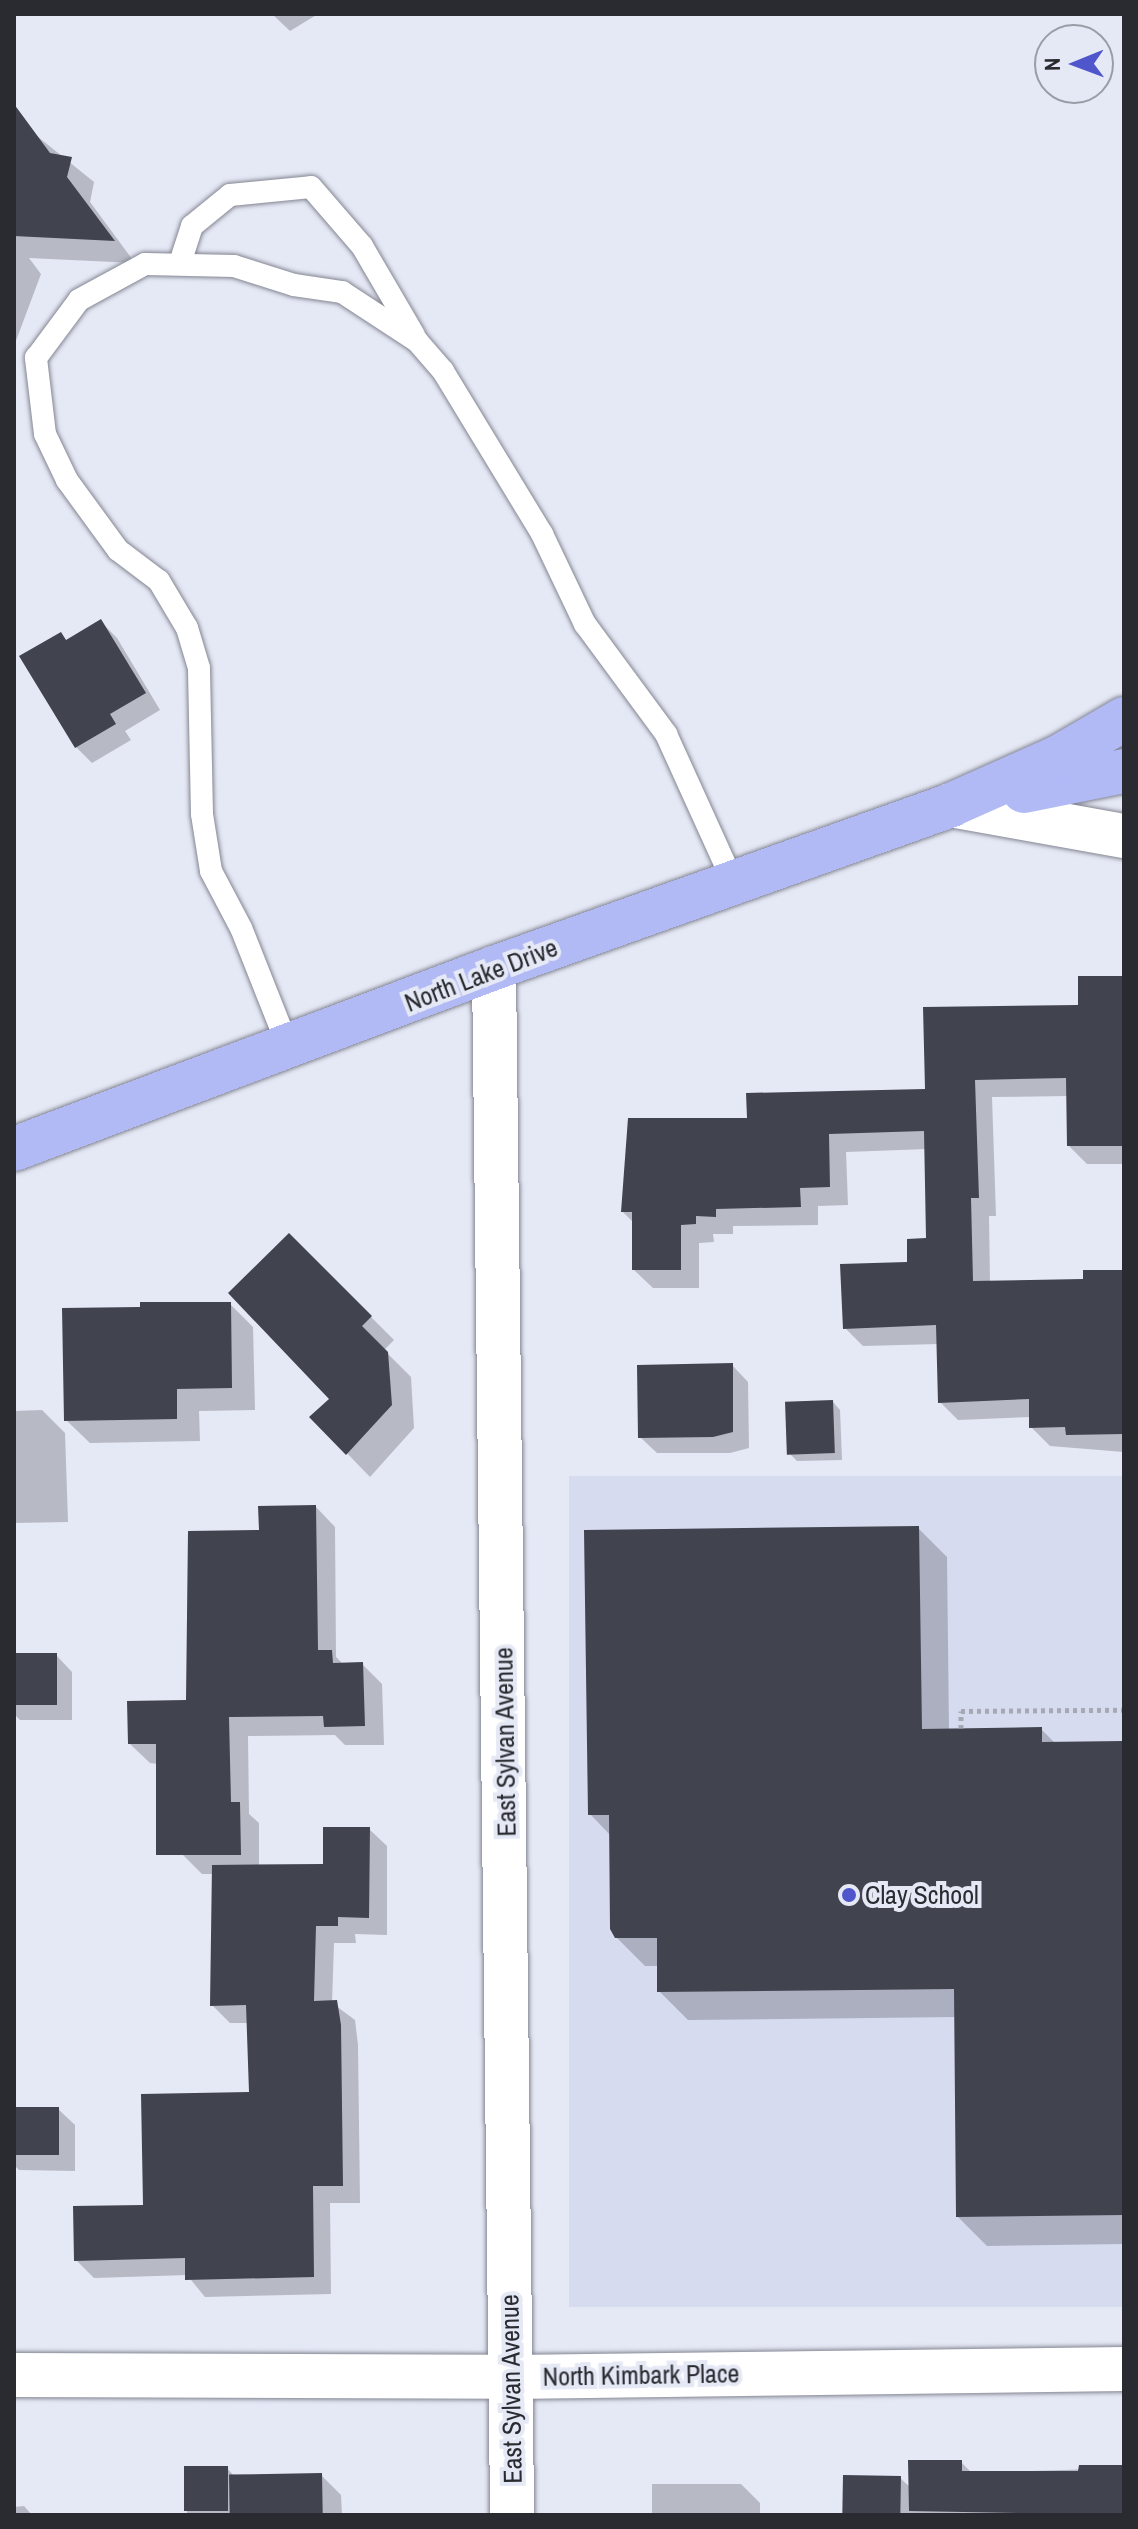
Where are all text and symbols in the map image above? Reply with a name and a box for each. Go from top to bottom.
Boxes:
north arrow [1034,24,1114,104]
text: N [1037,58,1067,71]
street label: North Lake Drive [400,932,562,1018]
street label: East Sylvan Avenue [488,1647,522,1837]
place label: Clay School [865,1879,979,1911]
marker: Clay School [840,1886,858,1904]
street label: East Sylvan Avenue [494,2294,528,2484]
street label: North Kimbark Place [542,2358,740,2392]

